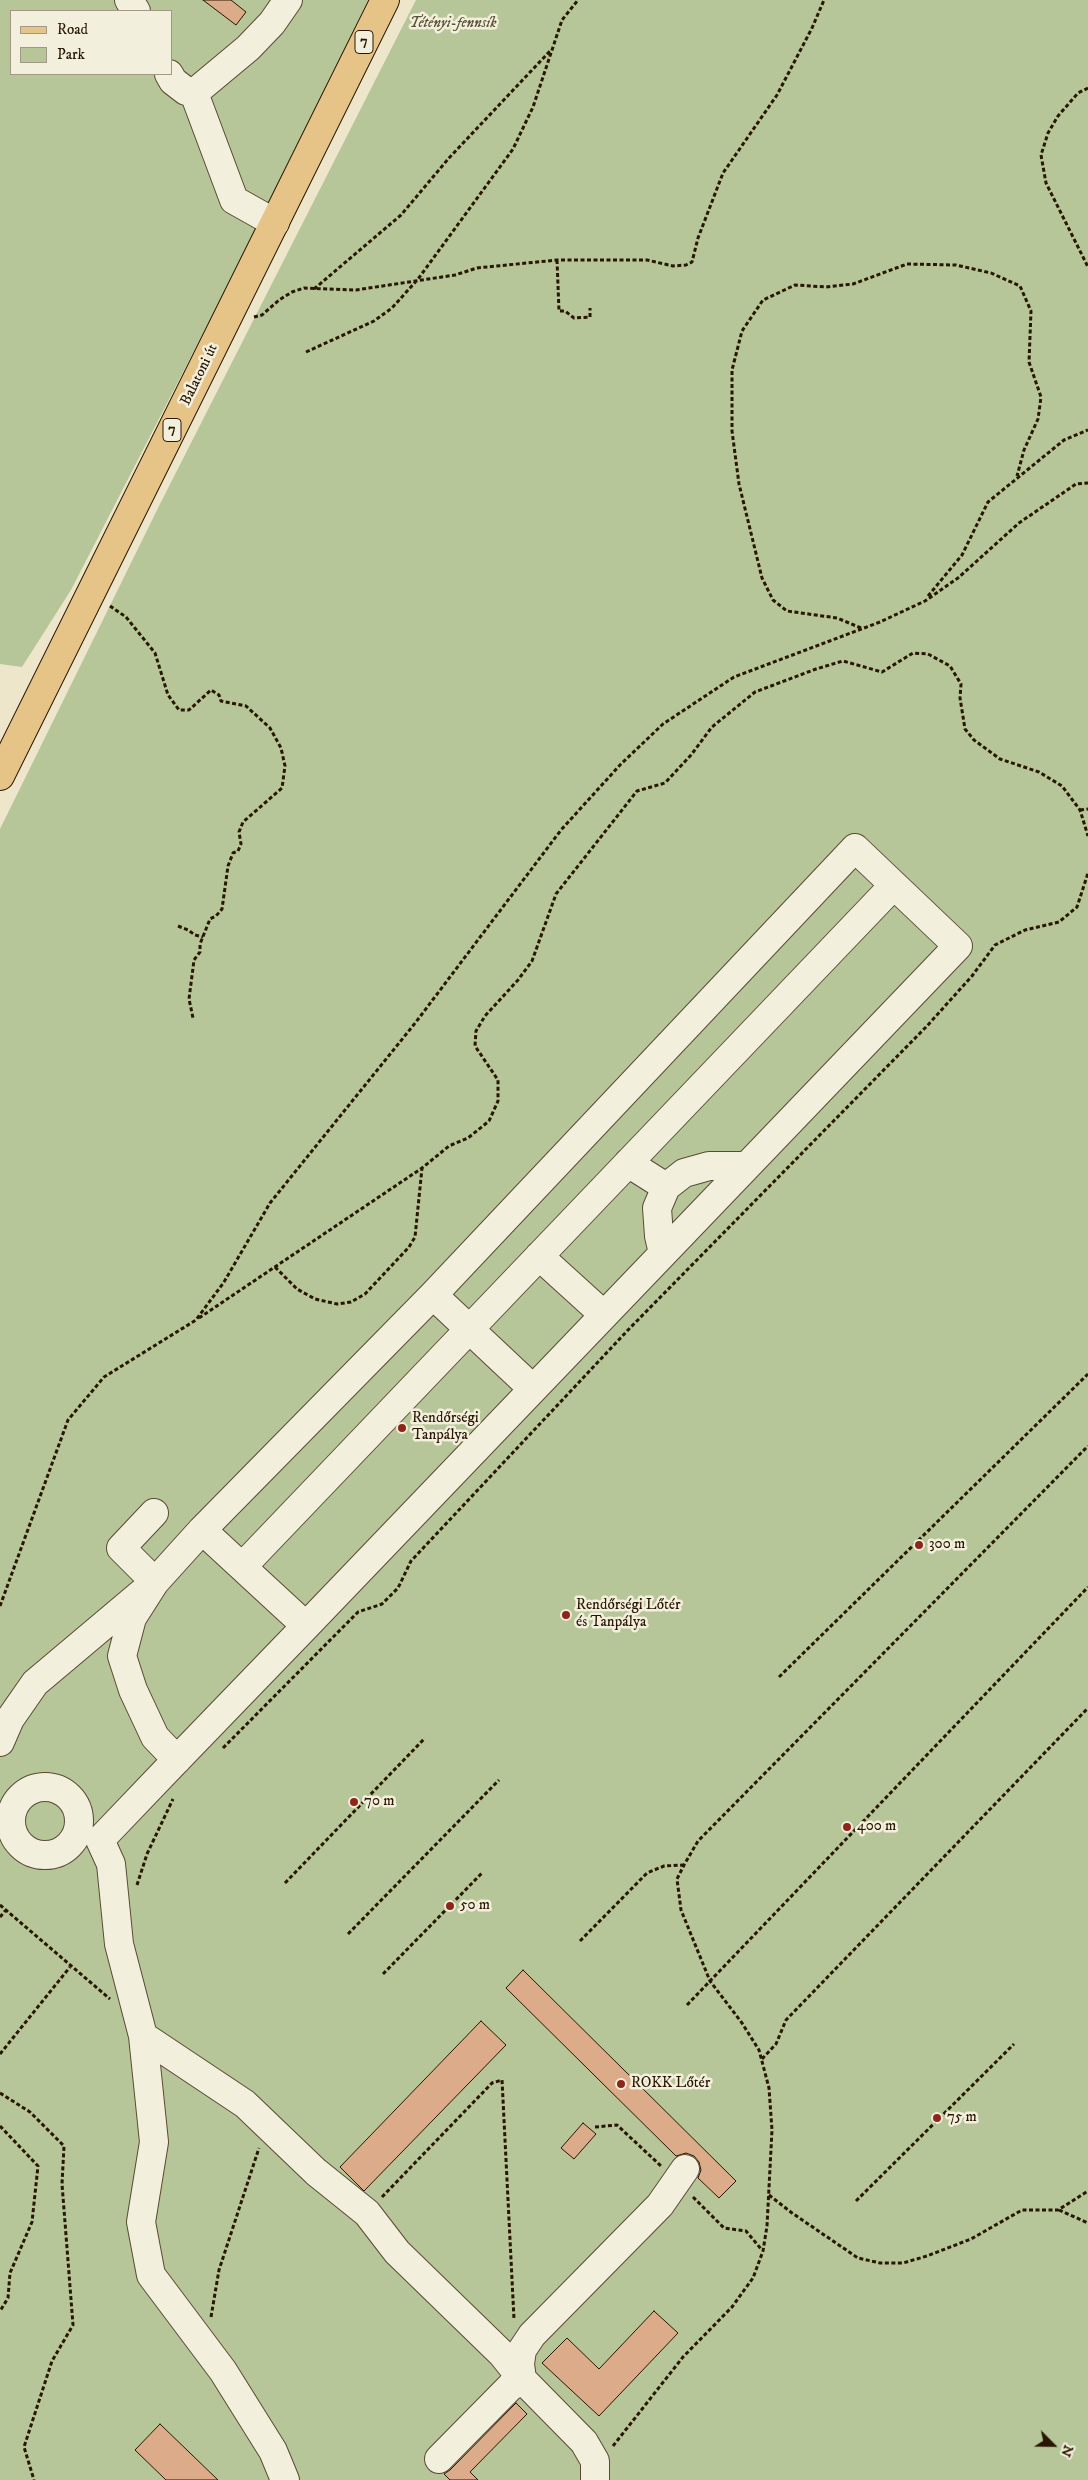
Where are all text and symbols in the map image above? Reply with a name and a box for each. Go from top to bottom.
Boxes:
legend [10,10,172,75]
park label: Tétényi-fennsík [410,15,496,33]
text: Road [57,20,88,39]
road number: 7 [355,31,373,54]
text: Park [57,45,85,64]
street label: Balatoni út [177,341,223,409]
road number: 7 [163,418,181,442]
place label: Rendőrségi Tanpálya [412,1410,479,1445]
marker: Rendőrségi Tanpálya [396,1422,408,1434]
place label: 300 m [929,1536,965,1554]
marker: 300 m [913,1539,925,1551]
place label: Rendőrségi Lőtér és Tanpálya [576,1597,681,1632]
marker: Rendőrségi Lőtér és Tanpálya [560,1609,572,1621]
place label: 70 m [364,1793,394,1811]
marker: 70 m [348,1796,360,1808]
place label: 400 m [857,1818,896,1836]
marker: 400 m [841,1821,853,1833]
place label: 50 m [460,1897,490,1915]
marker: 50 m [444,1900,456,1912]
place label: ROKK Lőtér [631,2075,710,2093]
marker: ROKK Lőtér [615,2078,627,2090]
place label: 75 m [947,2109,977,2127]
marker: 75 m [931,2112,943,2124]
north arrow [1028,2420,1078,2470]
text: N [1056,2442,1077,2460]

